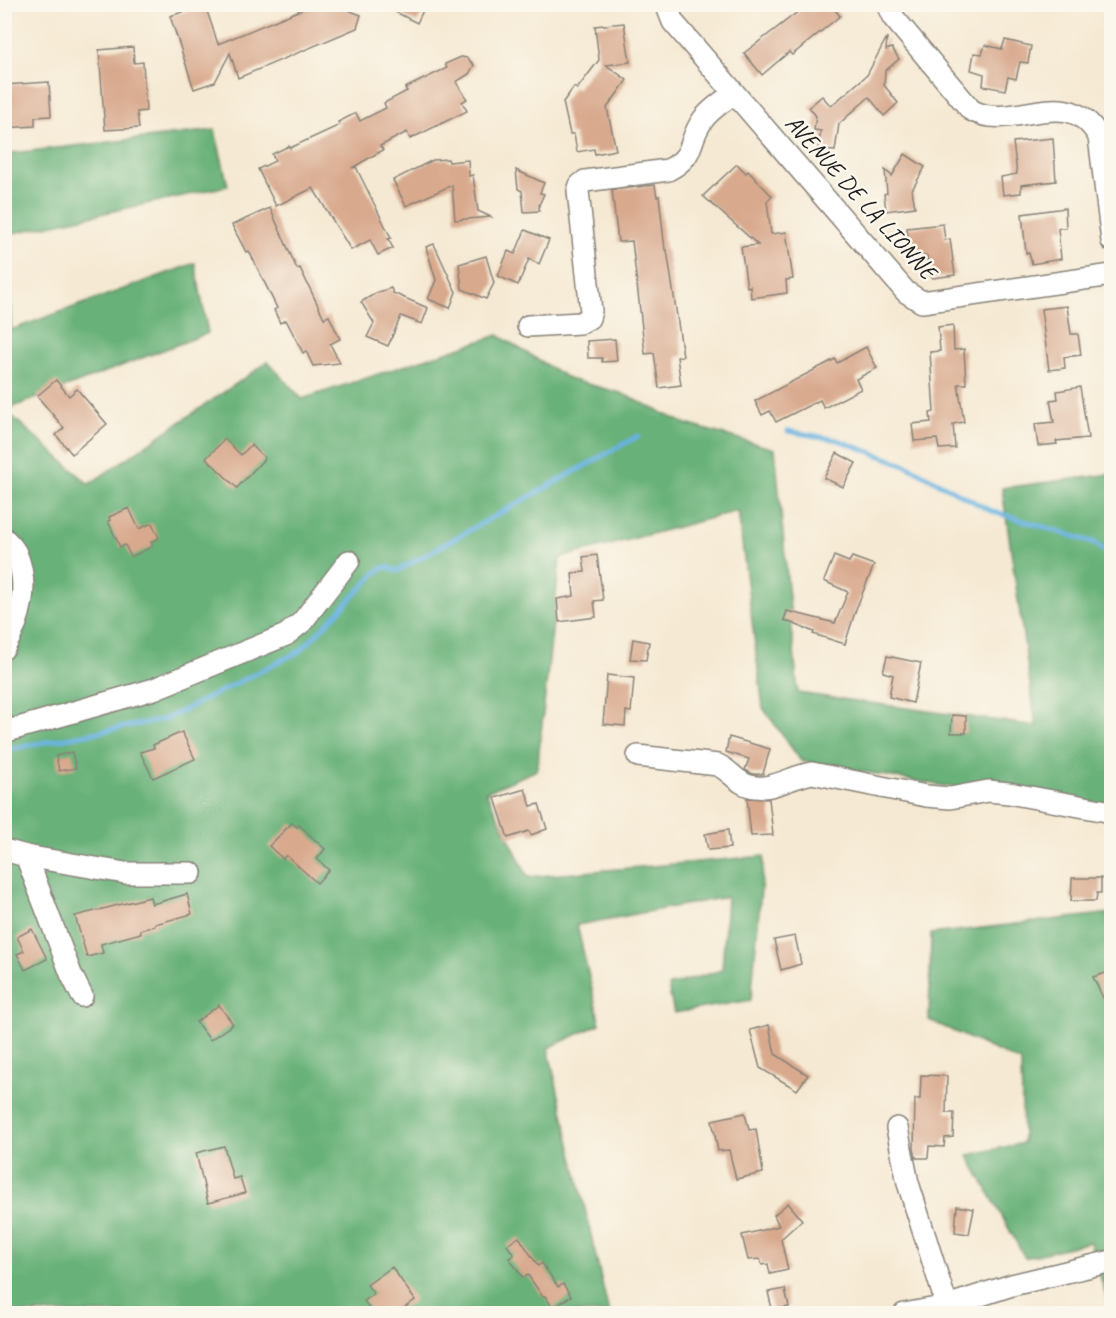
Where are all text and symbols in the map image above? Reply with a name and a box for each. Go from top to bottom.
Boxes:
street label: AVENUE DE LA LIONNE [779,108,945,288]

